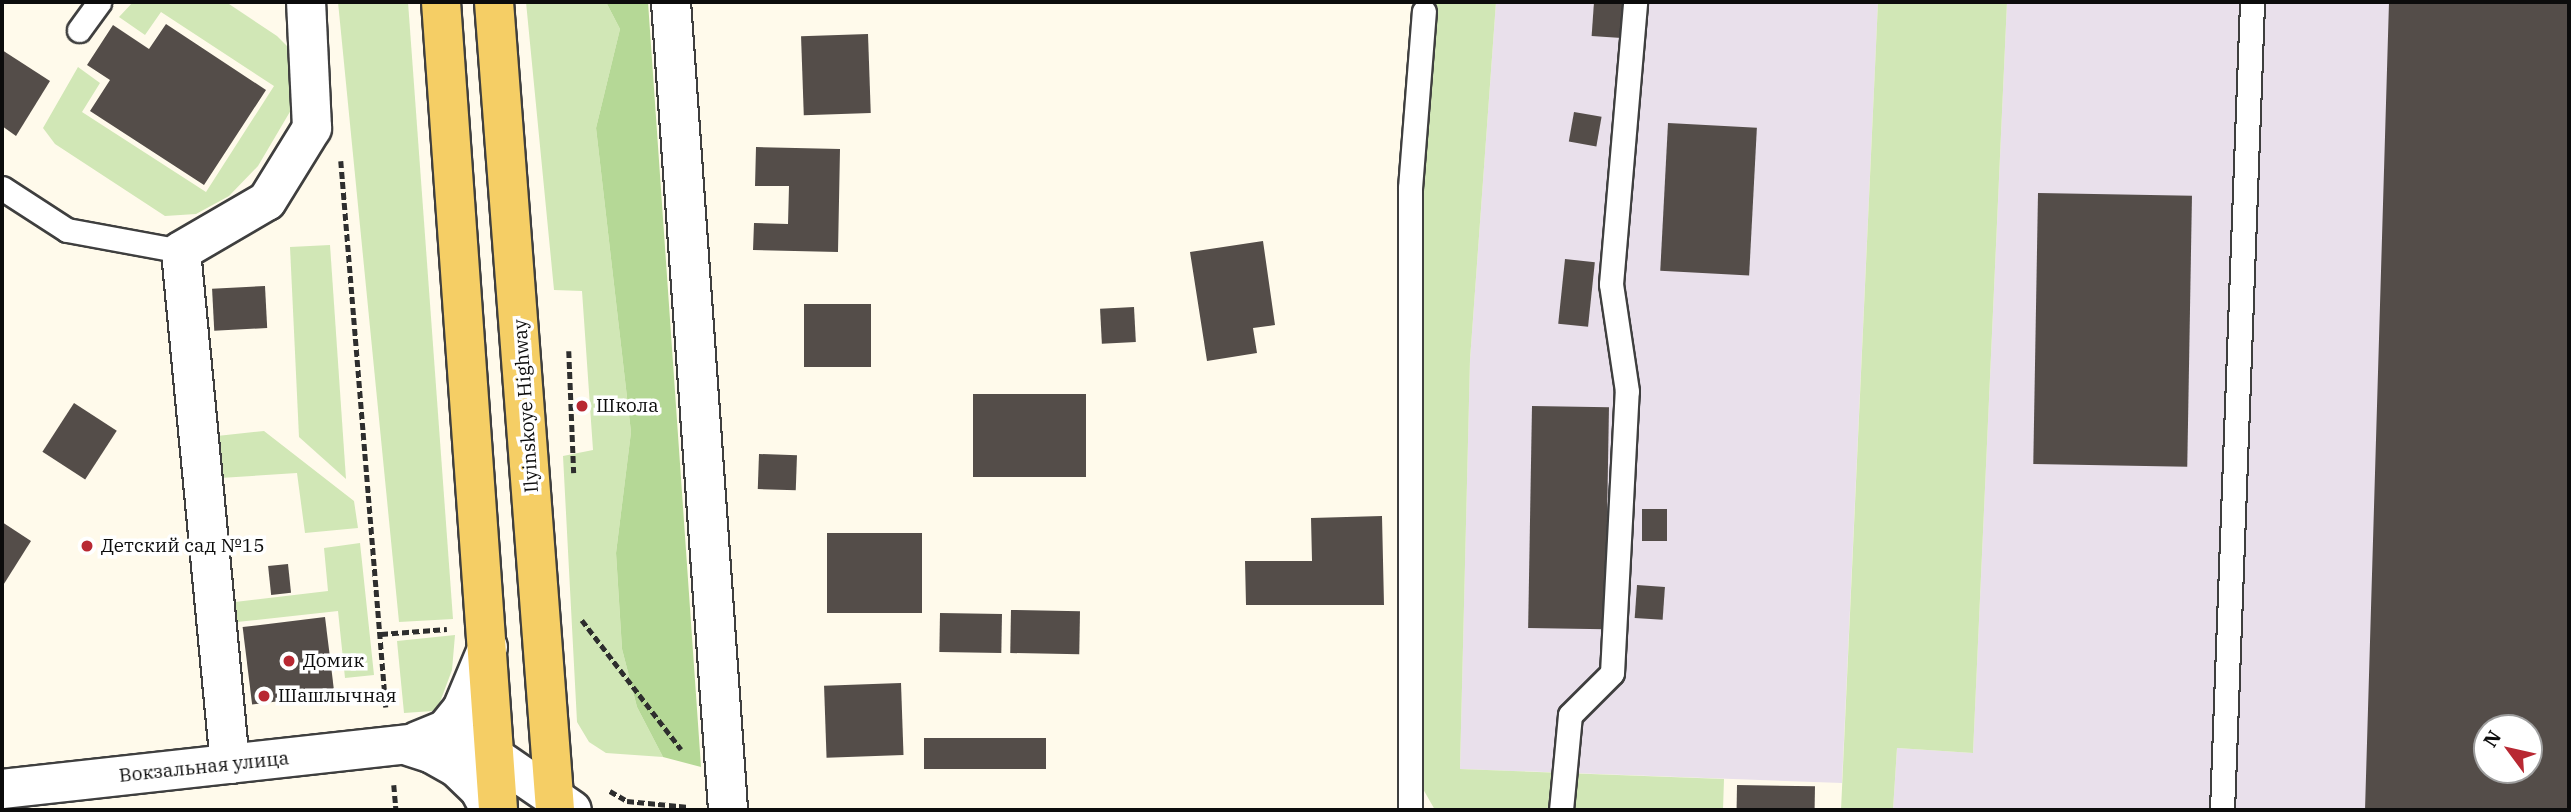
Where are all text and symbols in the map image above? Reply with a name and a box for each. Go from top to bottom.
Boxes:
street label: Ilyinskoye Highway [509,319,543,493]
place label: Школа [596,395,659,417]
marker: Школа [574,398,590,414]
place label: Детский сад №15 [101,535,265,557]
marker: Детский сад №15 [79,538,95,554]
place label: Домик [303,650,364,672]
marker: Домик [281,653,297,669]
place label: Шашлычная [278,685,397,707]
marker: Шашлычная [256,688,272,704]
north arrow [2473,714,2543,784]
text: N [2478,726,2506,751]
street label: Вокзальная улица [118,747,290,787]

